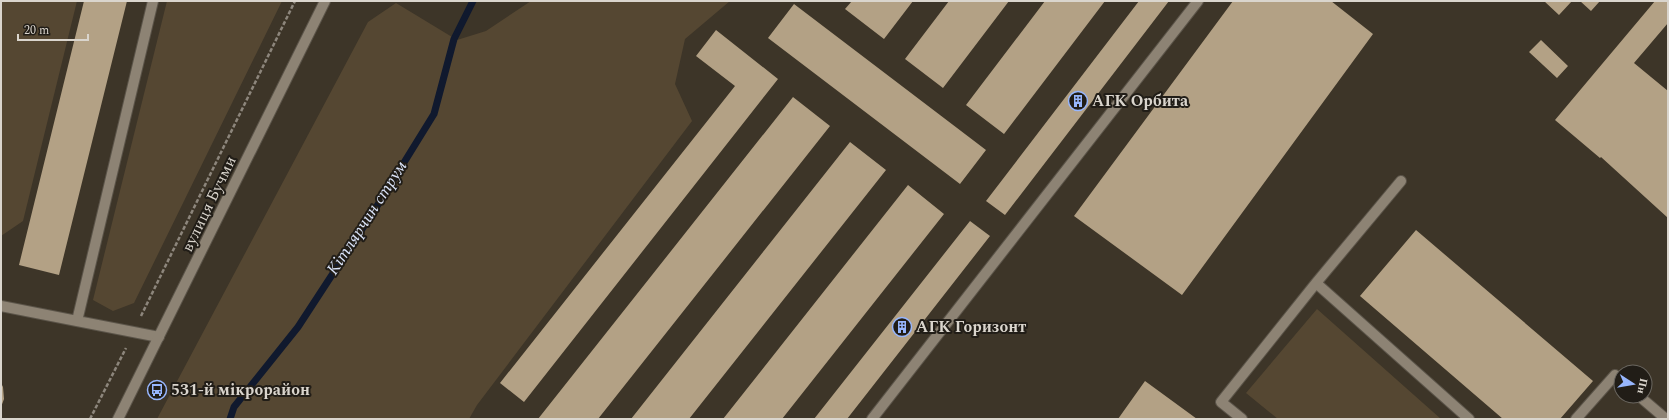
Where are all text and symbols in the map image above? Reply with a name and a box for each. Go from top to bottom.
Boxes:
scale bar [18,16,88,42]
text: 20 m [24,21,49,40]
place label: АГК Орбита [1092,89,1189,113]
building icon: АГК Орбита [1067,90,1089,112]
street label: вулиця Бучми [175,152,243,256]
water label: Кітлярчин струм [320,155,414,280]
place label: АГК Горизонт [916,315,1026,339]
building icon: АГК Горизонт [891,316,913,338]
north arrow [1613,364,1653,404]
text: Пн [1632,376,1652,396]
place label: 531-й мікрорайон [171,378,310,402]
bus stop icon: 531-й мікрорайон [146,379,168,401]

